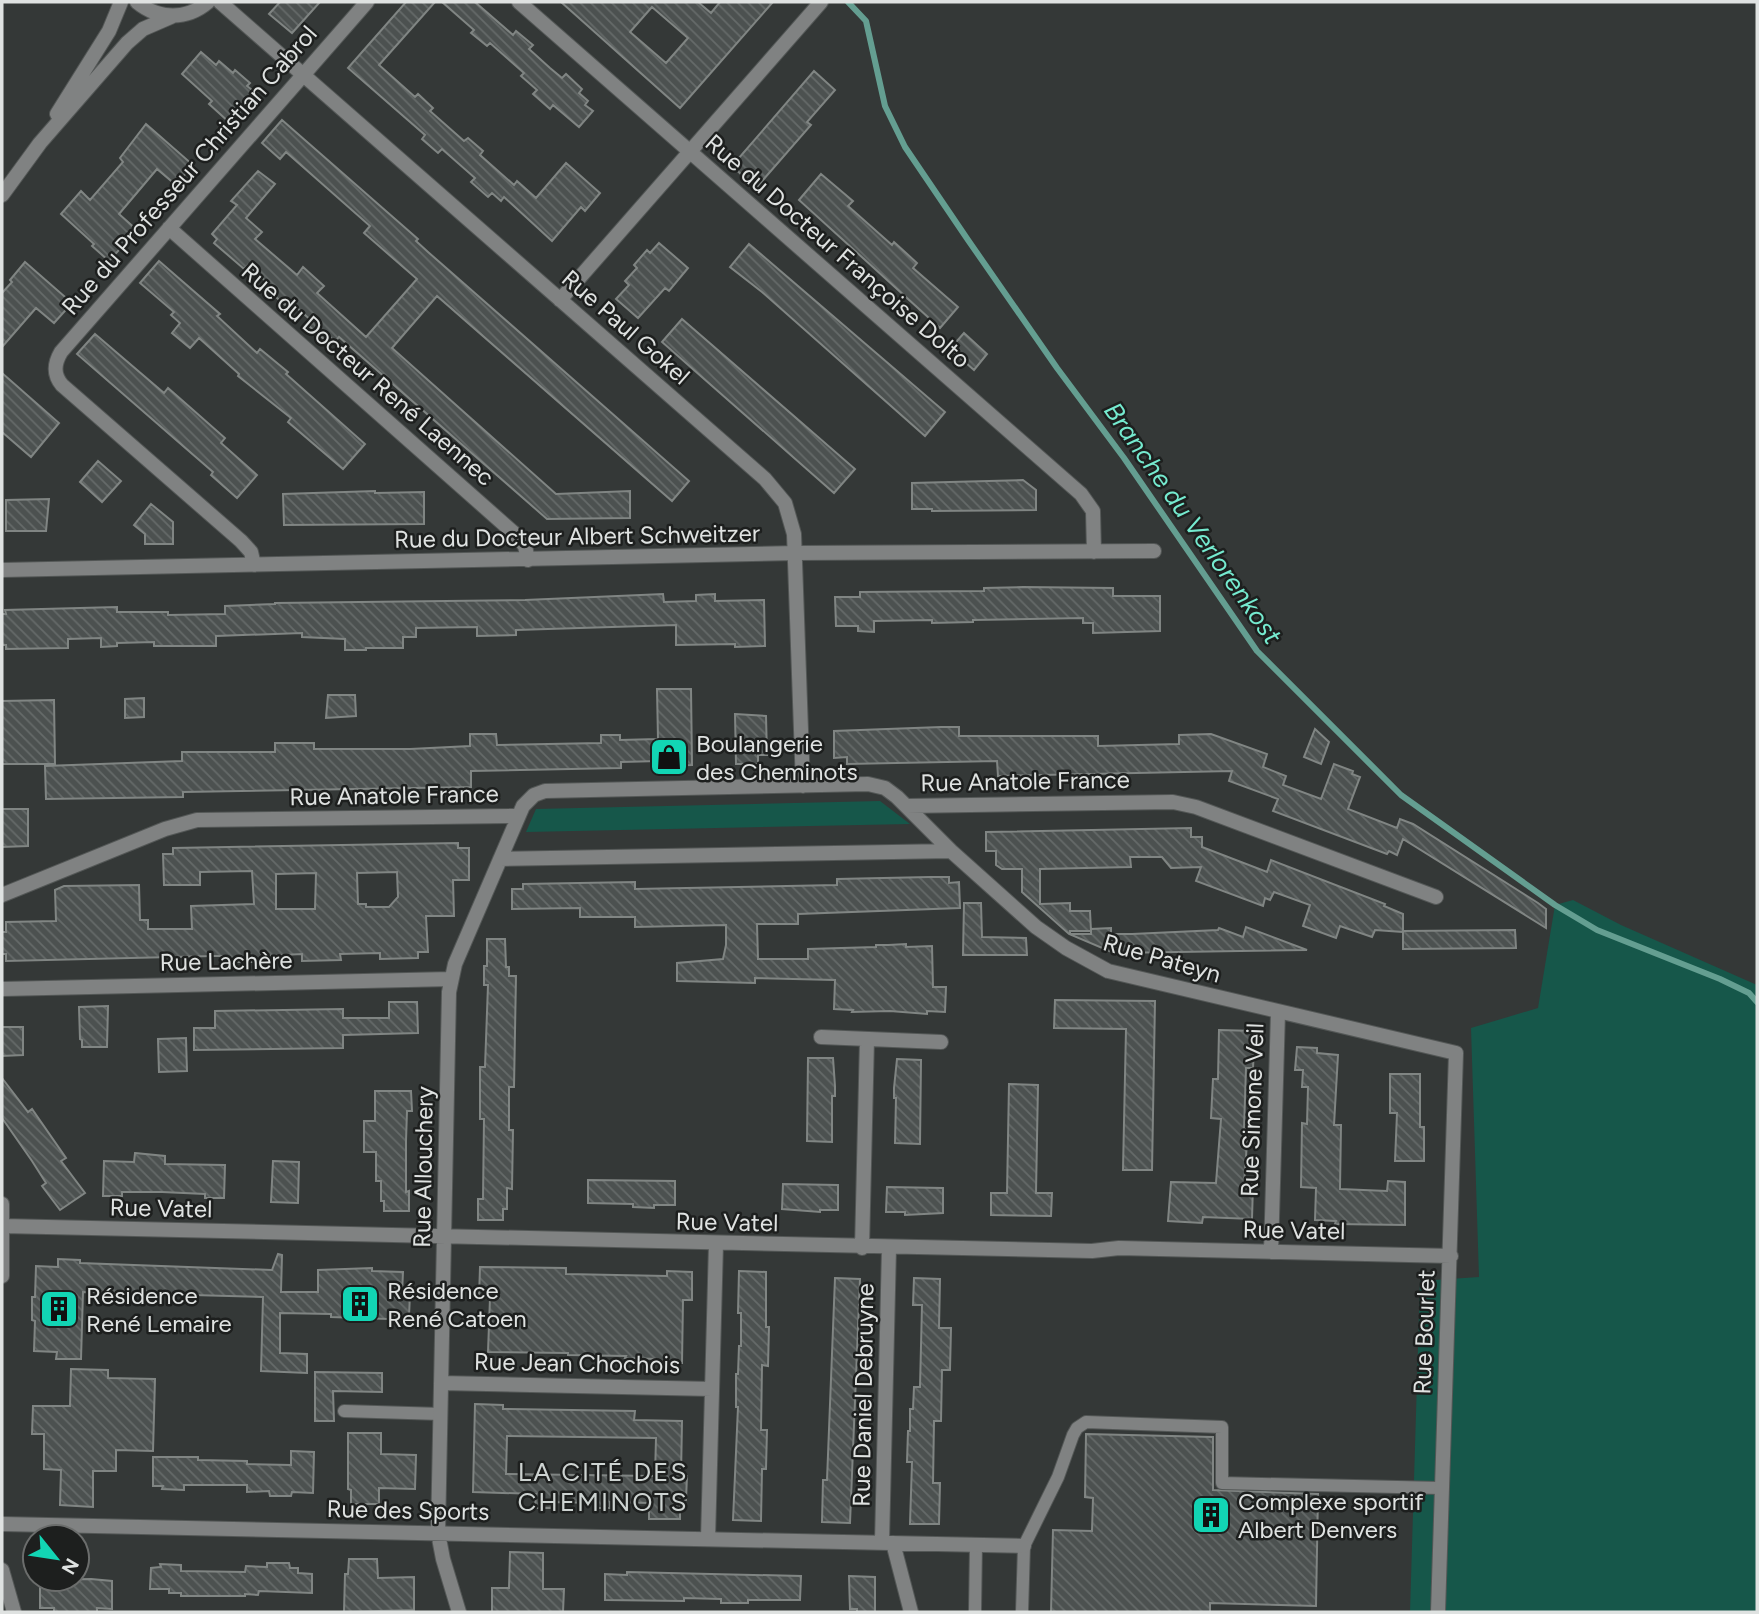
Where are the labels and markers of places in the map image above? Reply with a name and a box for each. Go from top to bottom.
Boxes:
place label: Boulangerie des Cheminots [696,729,858,786]
shop icon: Boulangerie des Cheminots [648,736,690,778]
place label: Résidence René Catoen [387,1276,527,1333]
place label: Résidence René Lemaire [86,1281,232,1338]
building icon: Résidence René Catoen [339,1283,381,1325]
building icon: Résidence René Lemaire [38,1288,80,1330]
place label: Complexe sportif Albert Denvers [1238,1487,1423,1544]
building icon: Complexe sportif Albert Denvers [1190,1494,1232,1536]

